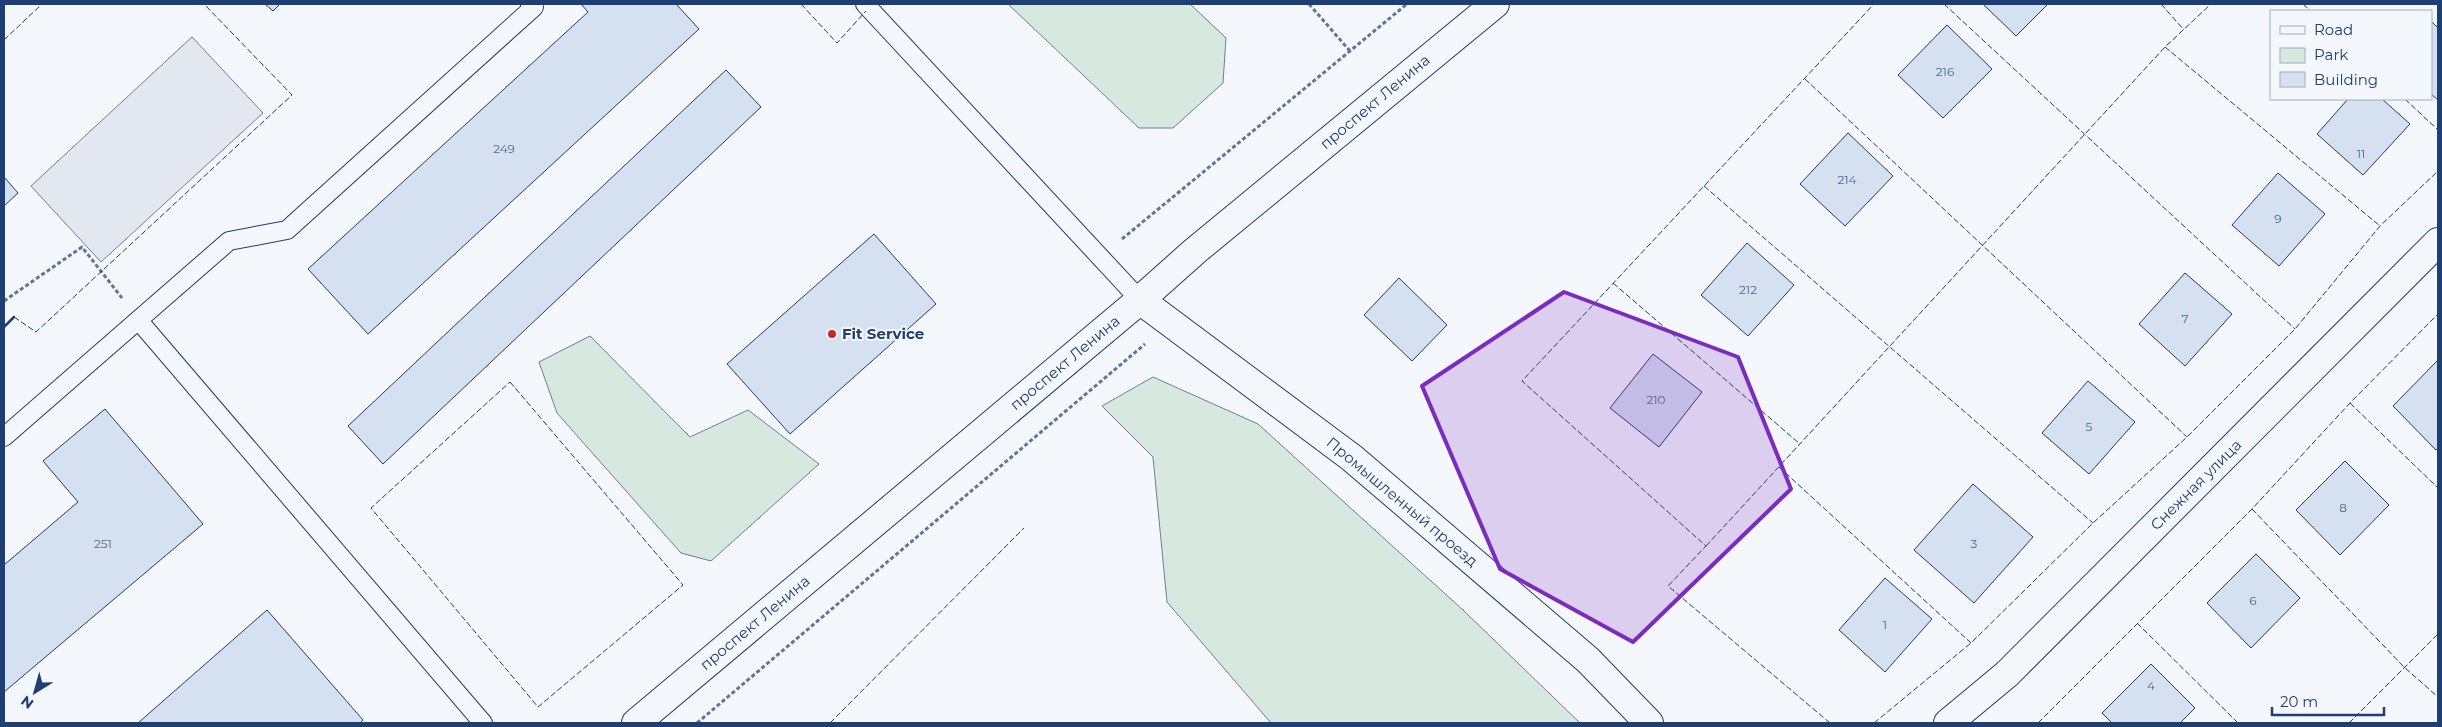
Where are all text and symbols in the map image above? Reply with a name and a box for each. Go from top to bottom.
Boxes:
legend [2270,10,2432,100]
text: Road [2314,20,2353,39]
text: Park [2314,45,2348,64]
street label: проспект Ленина [1316,50,1434,153]
house number: 216 [1936,64,1954,79]
text: Building [2314,70,2378,89]
house number: 249 [493,141,515,156]
house number: 11 [2357,146,2365,161]
house number: 214 [1837,172,1857,187]
house number: 9 [2274,211,2282,226]
house number: 212 [1739,282,1757,297]
street label: проспект Ленина [1006,311,1124,414]
house number: 7 [2181,311,2189,326]
place label: Fit Service [842,324,924,343]
marker: Fit Service [826,328,838,340]
house number: 210 [1646,392,1666,407]
house number: 5 [2086,419,2093,434]
street label: Промышленный проезд [1323,433,1482,571]
street label: Снежная улица [2146,435,2245,534]
house number: 8 [2339,500,2347,515]
house number: 251 [94,536,112,551]
house number: 3 [1971,536,1978,551]
street label: проспект Ленина [696,571,814,674]
house number: 6 [2249,593,2257,608]
house number: 1 [1883,617,1887,632]
north arrow [10,667,60,717]
house number: 4 [2147,678,2155,693]
scale bar [2272,684,2384,716]
text: N [17,692,37,713]
text: 20 m [2280,692,2318,711]

